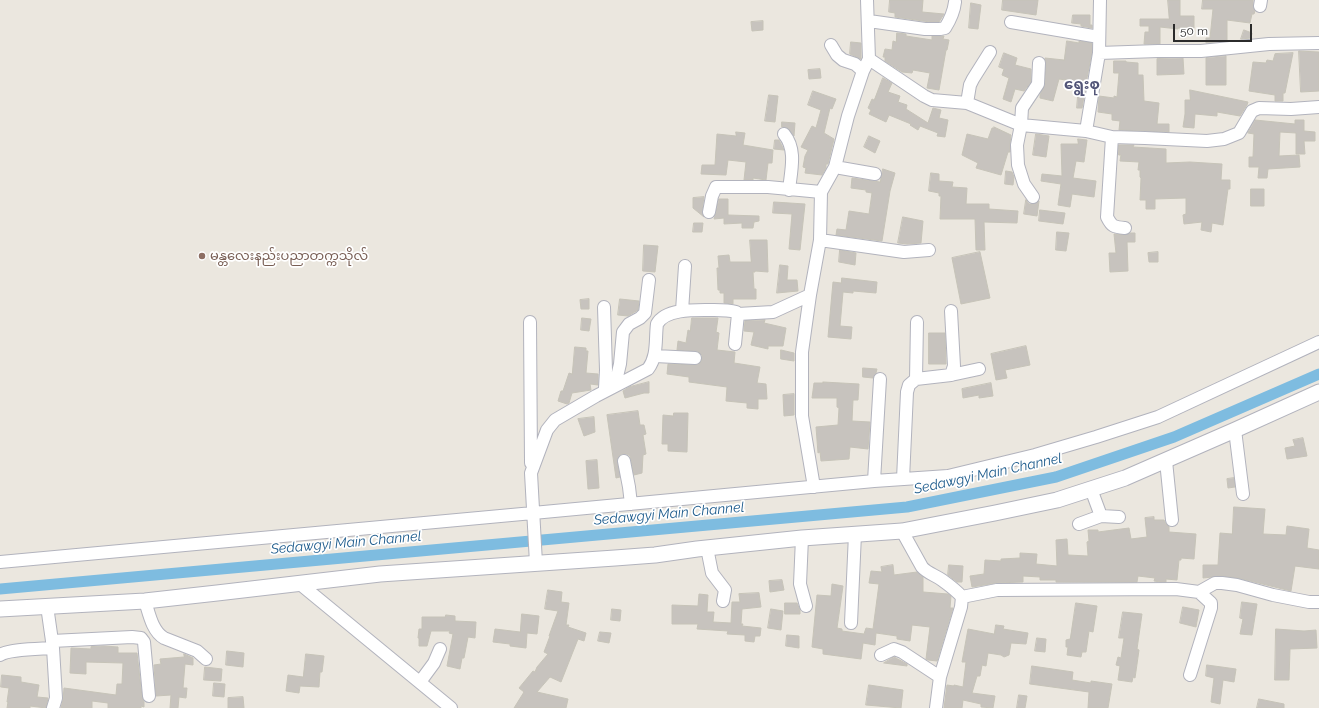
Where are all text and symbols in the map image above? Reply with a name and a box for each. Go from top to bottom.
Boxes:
scale bar [1175,16,1254,42]
text: 50 m [1180,24,1208,38]
district label: ရွေးစု [1064,75,1100,93]
place label: မန္တလေးနည်းပညာတက္ကသိုလ် [210,248,368,264]
marker: မန္တလေးနည်းပညာတက္ကသိုလ် [197,251,207,261]
water label: Sedawgyi Main Channel [912,450,1064,498]
water label: Sedawgyi Main Channel [593,499,745,529]
water label: Sedawgyi Main Channel [270,528,422,558]

